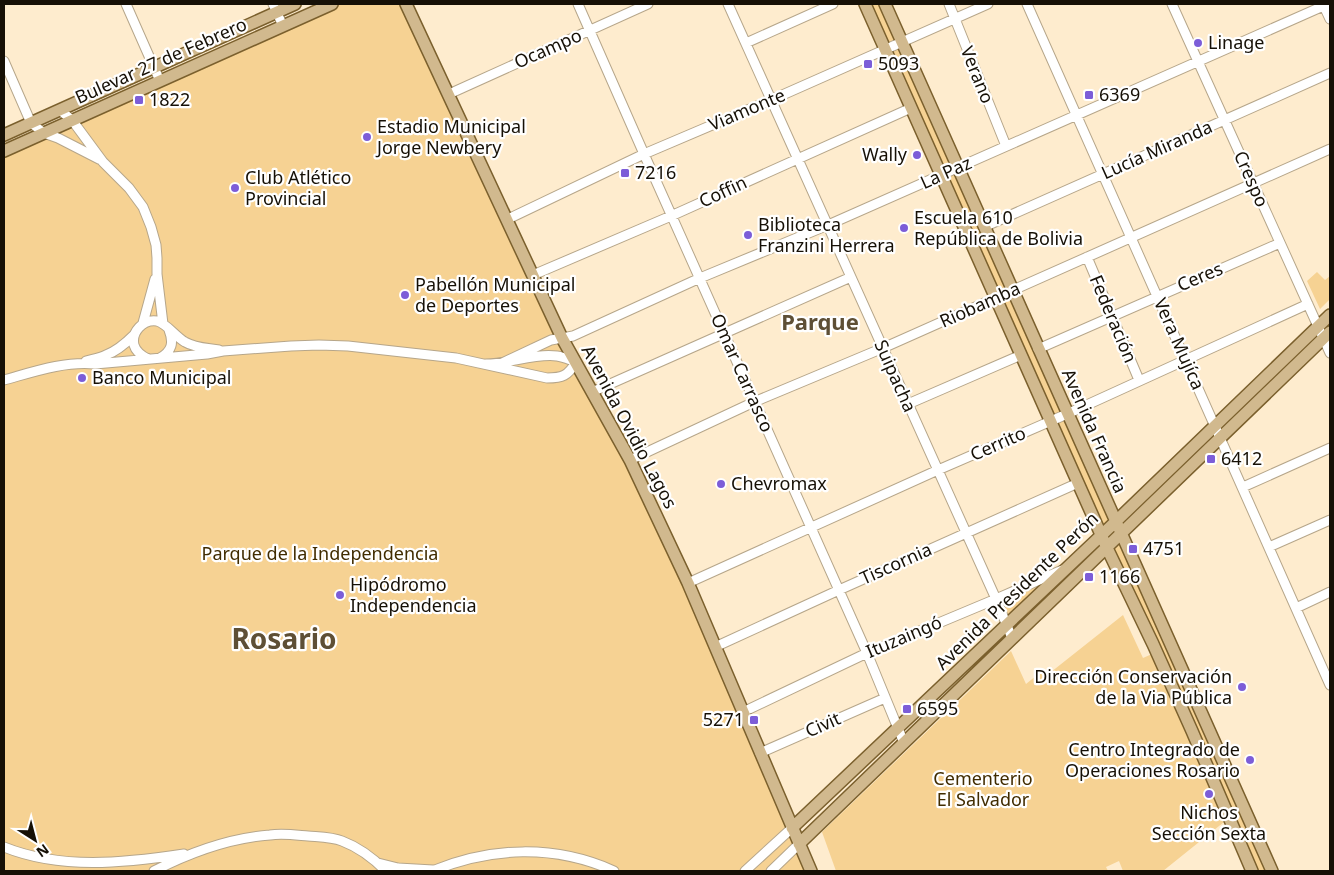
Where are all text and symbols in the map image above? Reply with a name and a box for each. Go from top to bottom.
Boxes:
street label: Bulevar 27 de Febrero [71,11,250,109]
street label: Ocampo [510,23,585,74]
place label: Linage [1208,30,1265,54]
marker: Linage [1192,37,1204,49]
street label: Verano [956,42,1000,107]
place label: 5093 [878,51,919,75]
marker: 5093 [862,58,874,70]
street label: Viamonte [705,82,789,136]
place label: 6369 [1099,82,1140,106]
place label: 1822 [149,87,190,111]
marker: 6369 [1083,89,1095,101]
marker: 1822 [133,94,145,106]
place label: Estadio Municipal Jorge Newbery [375,114,526,159]
street label: Lucía Miranda [1097,114,1216,184]
marker: Estadio Municipal Jorge Newbery [361,131,373,143]
place label: Wally [862,142,908,166]
street label: Crespo [1229,147,1275,211]
marker: Wally [911,149,923,161]
street label: La Paz [916,150,975,194]
place label: 7216 [635,160,676,184]
place label: Club Atlético Provincial [245,165,351,210]
marker: 7216 [619,167,631,179]
street label: Coffin [695,170,750,213]
marker: Club Atlético Provincial [229,182,241,194]
place label: Escuela 610 República de Bolivia [914,205,1083,250]
place label: Biblioteca Franzini Herrera [758,212,895,257]
marker: Escuela 610 República de Bolivia [898,222,910,234]
marker: Biblioteca Franzini Herrera [742,229,754,241]
street label: Ceres [1173,256,1226,296]
street label: Federación [1085,271,1143,366]
place label: Pabellón Municipal de Deportes [415,272,576,317]
street label: Riobamba [935,276,1024,333]
marker: Pabellón Municipal de Deportes [399,289,411,301]
street label: Vera Mujíca [1149,294,1211,393]
district label: Parque [781,306,859,336]
street label: Omar Carrasco [706,310,780,436]
street label: Suipacha [869,336,922,416]
street label: Avenida Ovidio Lagos [577,341,683,512]
place label: Banco Municipal [92,365,231,389]
street label: Avenida Francia [1057,365,1133,496]
marker: Banco Municipal [76,372,88,384]
street label: Cerrito [966,420,1029,466]
place label: 6412 [1221,446,1262,470]
marker: 6412 [1205,453,1217,465]
place label: Chevromax [731,471,827,495]
marker: Chevromax [715,478,727,490]
street label: Avenida Presidente Perón [930,506,1103,674]
place label: 4751 [1143,536,1184,560]
street label: Tiscornia [856,537,935,590]
park label: Parque de la Independencia [202,541,438,565]
marker: 4751 [1127,543,1139,555]
place label: 1166 [1099,564,1140,588]
marker: 1166 [1083,571,1095,583]
place label: Hipódromo Independencia [350,572,477,617]
marker: Hipódromo Independencia [334,589,346,601]
street label: Ituzaingó [862,609,945,663]
district label: Rosario [231,619,337,657]
place label: Dirección Conservación de la Via Pública [1034,664,1232,709]
marker: Dirección Conservación de la Via Pública [1236,681,1248,693]
place label: 6595 [917,696,958,720]
marker: 6595 [901,703,913,715]
street label: Civit [801,706,845,742]
place label: 5271 [703,707,744,731]
marker: 5271 [748,714,760,726]
place label: Centro Integrado de Operaciones Rosario [1065,737,1240,782]
marker: Centro Integrado de Operaciones Rosario [1244,754,1256,766]
park label: Cementerio El Salvador [933,766,1033,811]
marker: Nichos Sección Sexta [1203,788,1215,800]
place label: Nichos Sección Sexta [1152,800,1266,845]
north arrow [10,815,60,865]
text: N [33,840,53,862]

